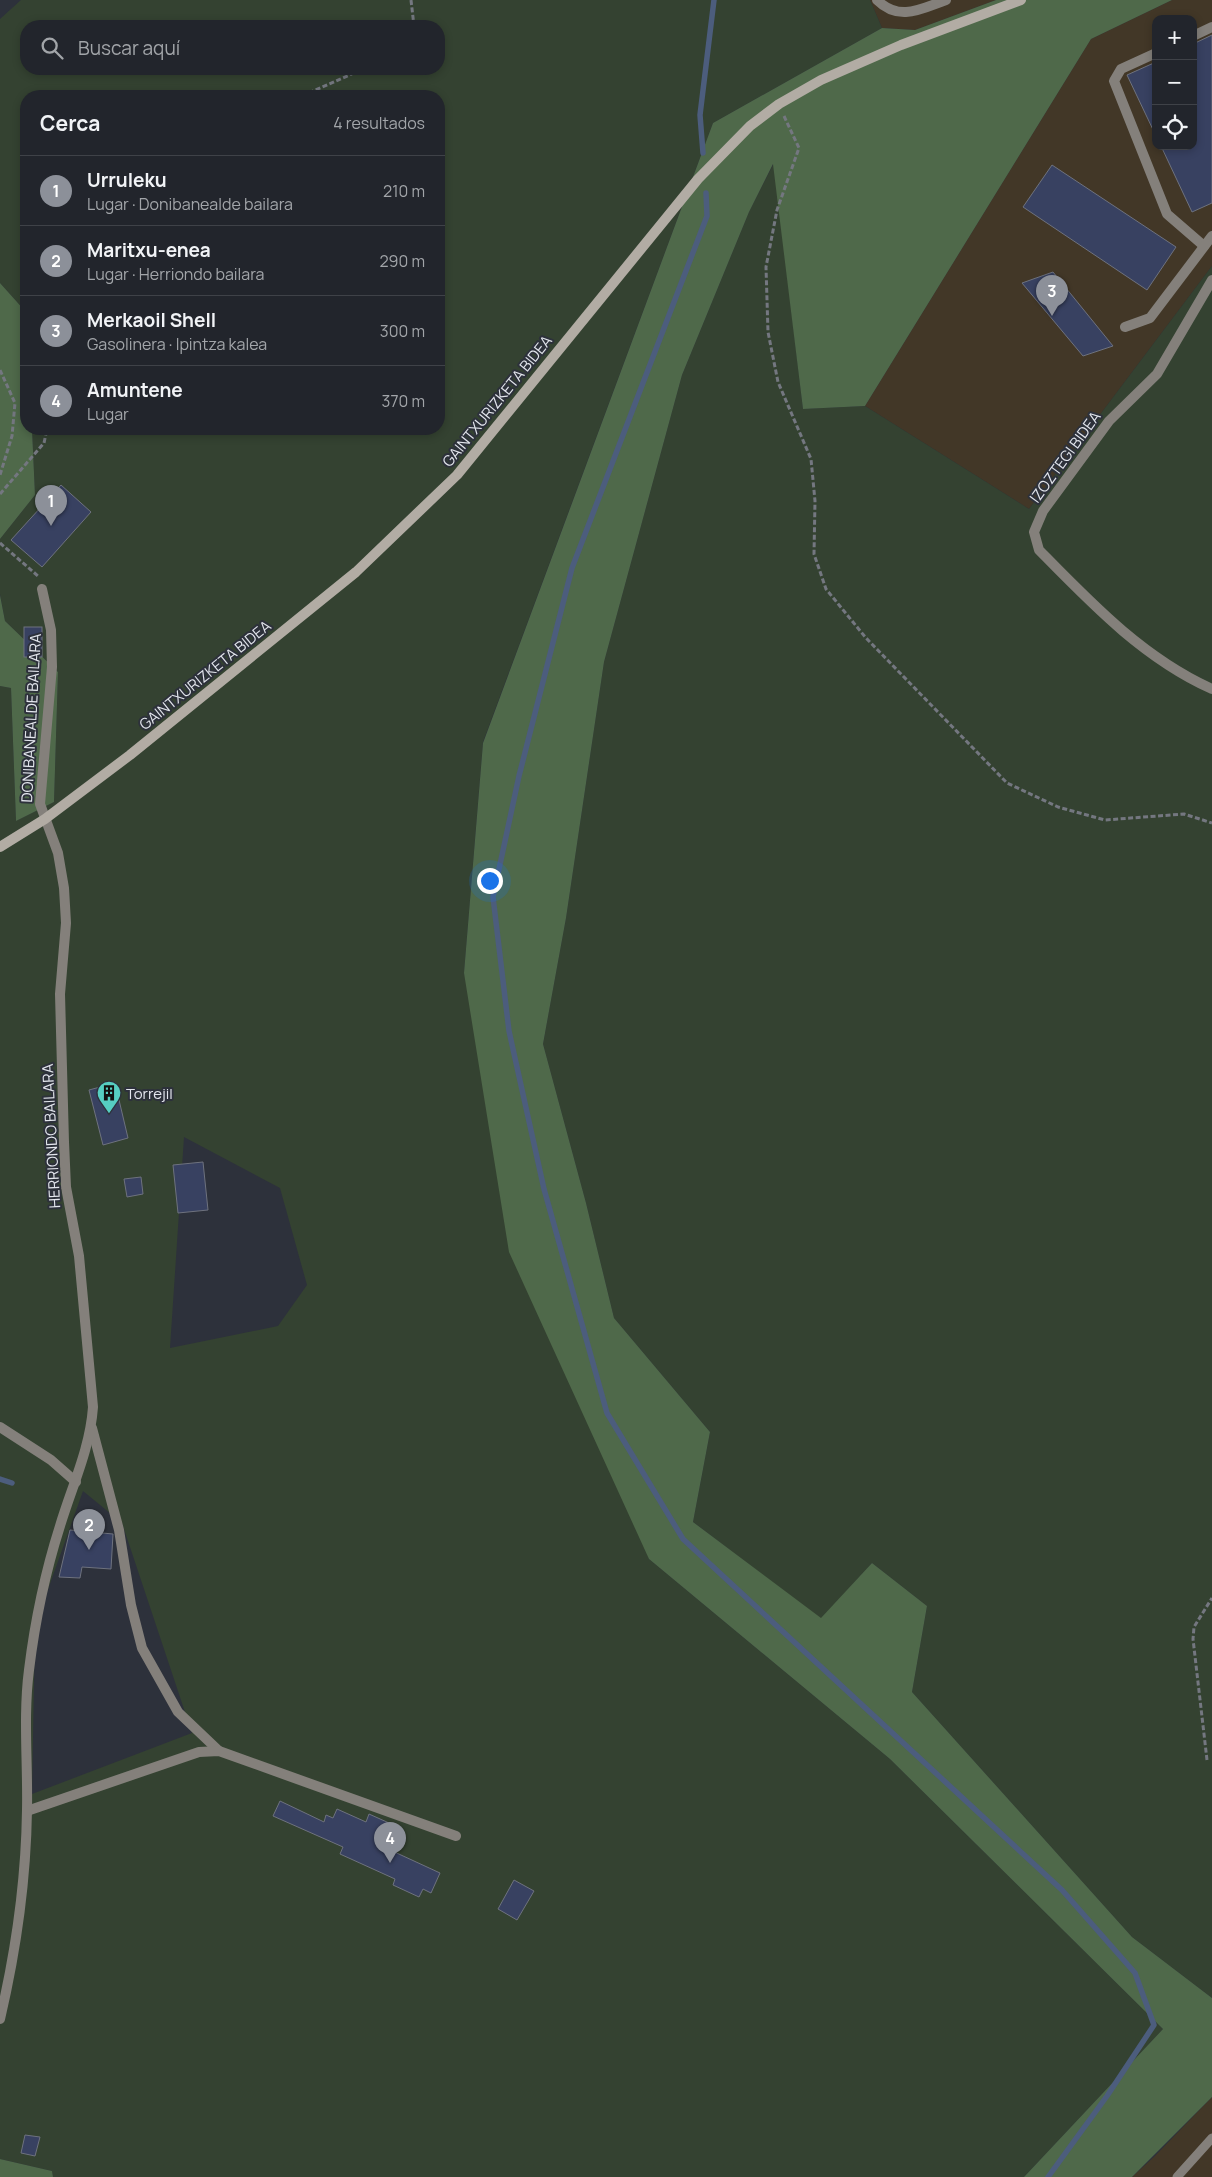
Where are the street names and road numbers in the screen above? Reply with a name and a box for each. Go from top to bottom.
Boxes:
street label: GAINTXURIZKETA BIDEA [437,330,557,471]
street label: IZOZTEGI BIDEA [1025,407,1106,507]
street label: GAINTXURIZKETA BIDEA [135,615,276,735]
street label: DONIBANEALDE BAILARA [16,632,46,803]
street label: HERRIONDO BAILARA [37,1063,65,1209]

